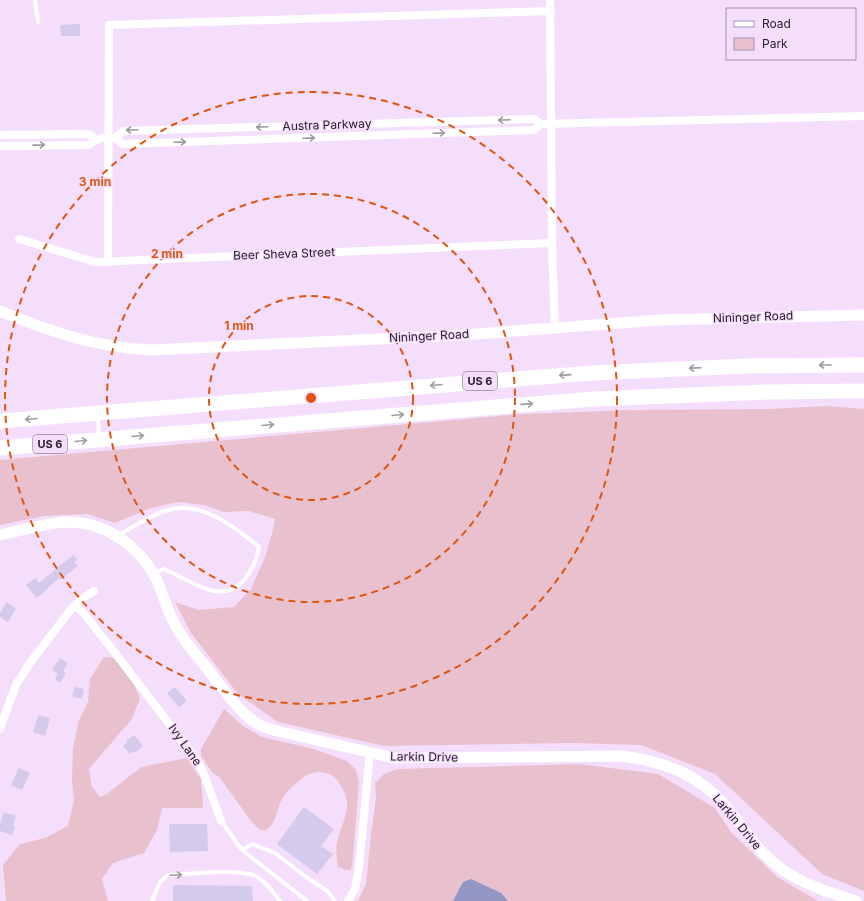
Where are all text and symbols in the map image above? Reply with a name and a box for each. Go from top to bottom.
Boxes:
legend [726,8,856,60]
text: Road [762,16,791,31]
text: Park [762,36,788,51]
street label: Austra Parkway [282,115,372,134]
one-way arrow [498,116,511,123]
one-way arrow [256,123,269,130]
one-way arrow [126,127,139,134]
one-way arrow [432,129,445,137]
one-way arrow [302,134,315,141]
one-way arrow [173,138,186,146]
one-way arrow [32,142,45,149]
text: 3 min [79,174,111,189]
street label: Beer Sheva Street [233,244,335,263]
text: 2 min [151,246,183,261]
street label: Nininger Road [713,308,793,325]
text: 1 min [224,318,254,333]
street label: Nininger Road [389,326,469,345]
one-way arrow [819,361,832,369]
one-way arrow [689,364,702,372]
one-way arrow [559,371,572,378]
road number: US 6 [463,372,497,390]
one-way arrow [430,381,443,388]
centre of rings [304,391,318,405]
one-way arrow [520,400,533,407]
one-way arrow [391,411,404,418]
one-way arrow [25,415,38,422]
one-way arrow [261,422,274,429]
one-way arrow [132,433,145,440]
road number: US 6 [33,435,67,453]
one-way arrow [74,438,87,445]
street label: Ivy Lane [166,721,205,769]
street label: Larkin Drive [390,748,458,765]
street label: Larkin Drive [710,791,765,853]
one-way arrow [169,871,182,879]

